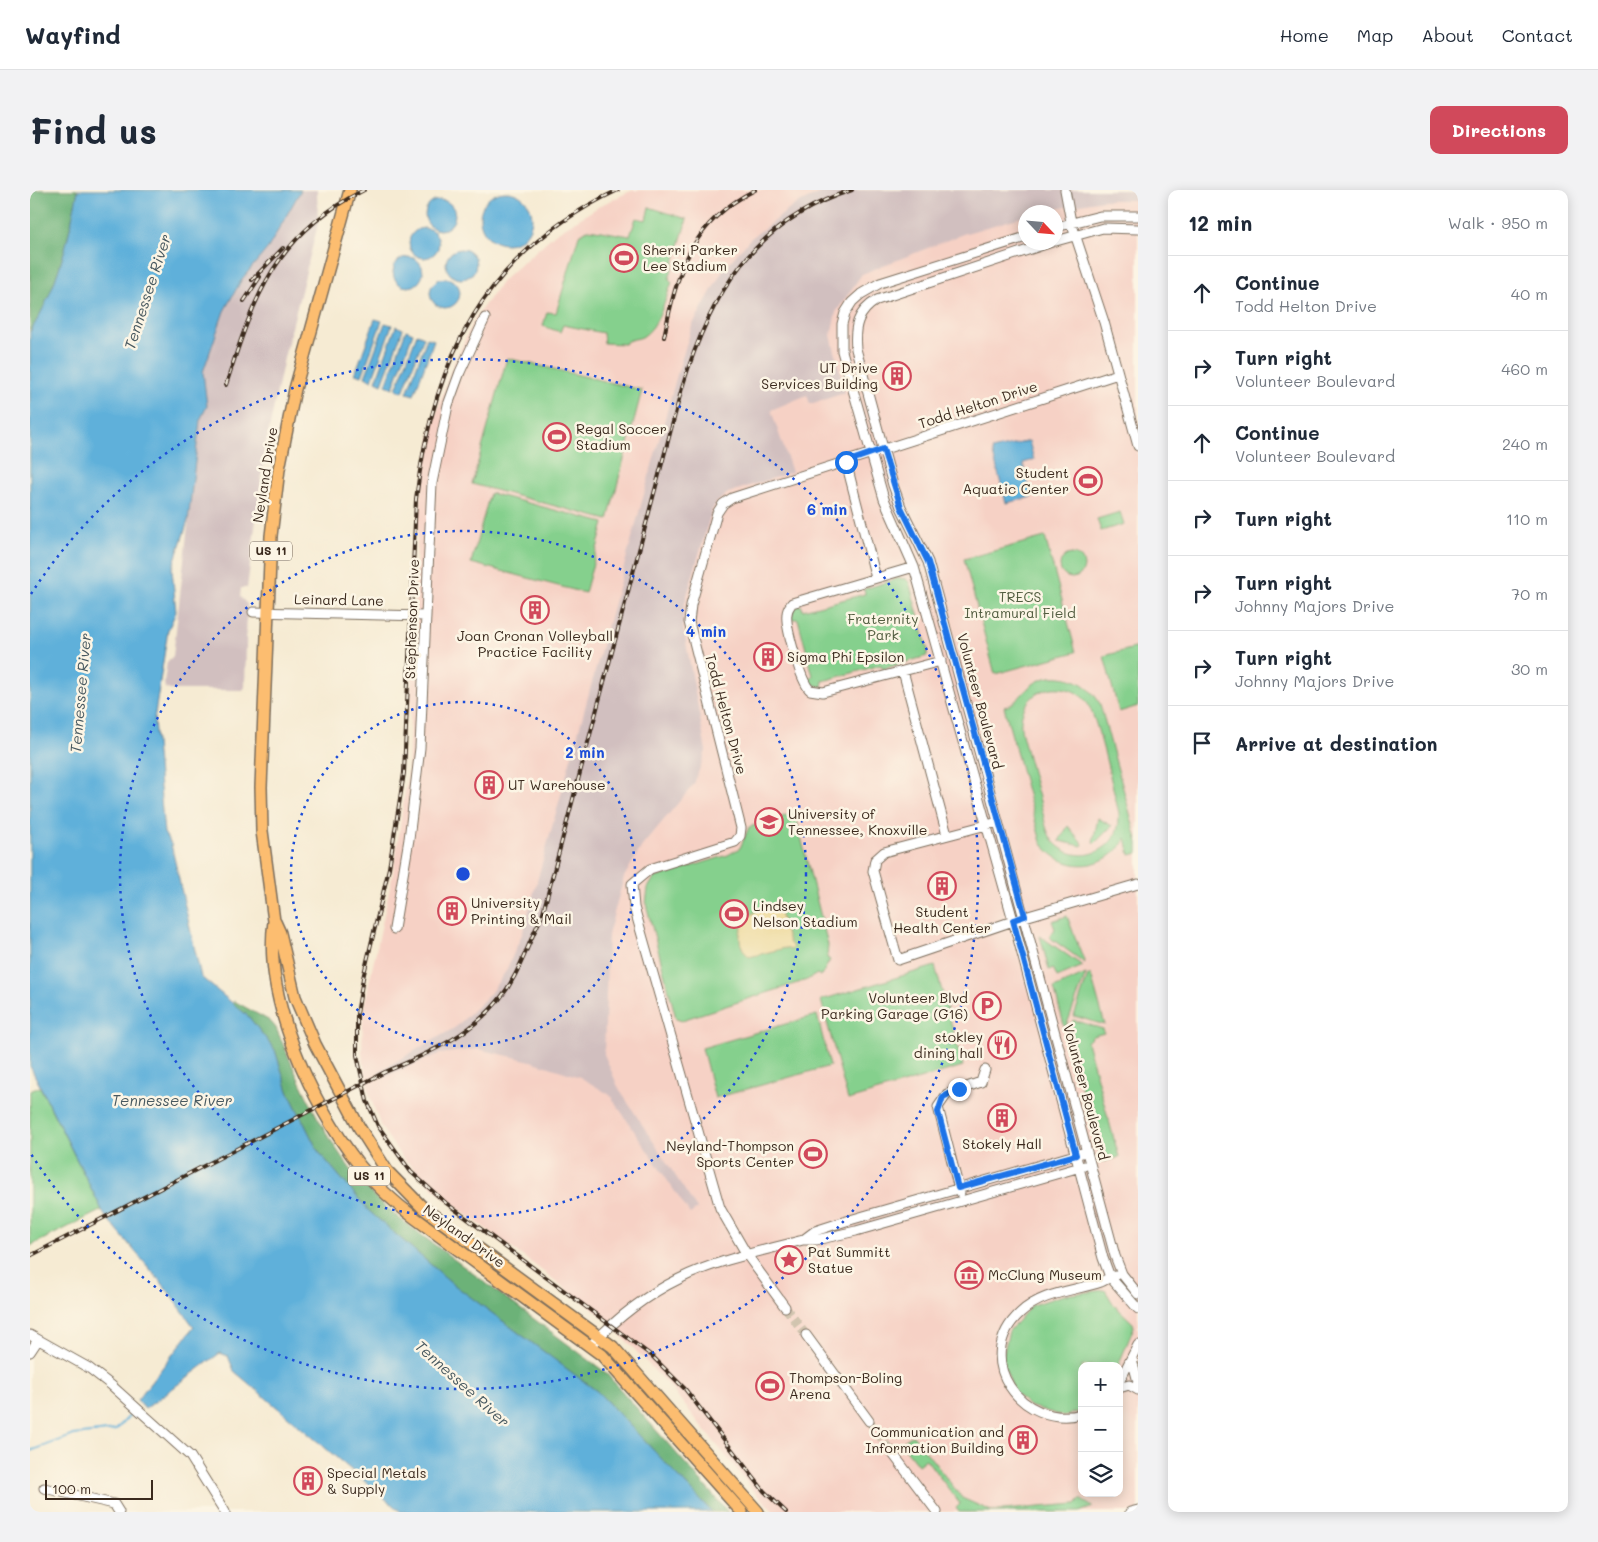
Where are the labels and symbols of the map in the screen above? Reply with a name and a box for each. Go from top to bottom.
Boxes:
north arrow [1018,205,1063,250]
water label: Tennessee River [119,231,175,352]
place label: Sherri Parker Lee Stadium [643,240,738,275]
sports icon: Sherri Parker Lee Stadium [609,243,639,273]
place label: UT Drive Services Building [761,358,878,393]
building icon: UT Drive Services Building [882,361,912,391]
street label: Todd Helton Drive [916,376,1040,433]
place label: Regal Soccer Stadium [576,419,667,454]
sports icon: Regal Soccer Stadium [542,422,572,452]
street label: Neyland Drive [248,426,281,524]
route start [835,451,858,474]
place label: Student Aquatic Center [963,463,1069,498]
sports icon: Student Aquatic Center [1073,466,1103,496]
text: 6 min [807,499,847,519]
road number: US 11 [250,542,292,561]
street label: Stephenson Drive [400,559,423,679]
park label: TRECS Intramural Field [964,587,1076,622]
street label: Leinard Lane [294,589,384,610]
building icon: Joan Cronan Volleyball Practice Facility [520,595,550,625]
park label: Fraternity Park [848,609,918,644]
text: 4 min [686,621,726,641]
place label: Joan Cronan Volleyball Practice Facility [457,626,613,661]
street label: Volunteer Boulevard [953,631,1008,771]
water label: Tennessee River [65,632,95,754]
building icon: Sigma Phi Epsilon [753,642,783,672]
place label: Sigma Phi Epsilon [787,647,904,666]
street label: Todd Helton Drive [701,651,752,776]
text: 2 min [565,742,605,762]
building icon: UT Warehouse [474,770,504,800]
place label: UT Warehouse [508,775,606,794]
place label: University of Tennessee, Knoxville [788,804,927,839]
school or university icon: University of Tennessee, Knoxville [754,807,784,837]
centre of rings [454,865,472,883]
building icon: Student Health Center [927,871,957,901]
place label: University Printing & Mail [471,893,572,928]
building icon: University Printing & Mail [437,896,467,926]
place label: Lindsey Nelson Stadium [753,896,858,931]
sports icon: Lindsey Nelson Stadium [719,899,749,929]
place label: Student Health Center [893,902,991,937]
place label: Volunteer Blvd Parking Garage (G16) [821,988,968,1023]
parking icon: Volunteer Blvd Parking Garage (G16) [972,991,1002,1021]
street label: Volunteer Boulevard [1059,1022,1114,1162]
place label: stokley dining hall [914,1027,983,1062]
restaurant icon: stokley dining hall [987,1030,1017,1060]
route end [948,1078,971,1101]
water label: Tennessee River [112,1090,233,1110]
building icon: Stokely Hall [987,1103,1017,1133]
place label: Stokely Hall [962,1134,1042,1153]
place label: Neyland-Thompson Sports Center [666,1136,794,1171]
sports icon: Neyland-Thompson Sports Center [798,1139,828,1169]
road number: US 11 [348,1166,390,1186]
street label: Neyland Drive [420,1200,509,1272]
place label: Pat Summitt Statue [808,1242,890,1277]
place icon: Pat Summitt Statue [774,1245,804,1275]
museum icon: McClung Museum [954,1260,984,1290]
place label: McClung Museum [988,1265,1102,1284]
water label: Tennessee River [411,1336,514,1431]
place label: Thompson-Boling Arena [789,1368,902,1403]
sports icon: Thompson-Boling Arena [755,1371,785,1401]
place label: Communication and Information Building [865,1422,1004,1457]
building icon: Communication and Information Building [1008,1425,1038,1455]
place label: Special Metals & Supply [327,1463,426,1498]
building icon: Special Metals & Supply [293,1466,323,1496]
scale bar [45,1477,152,1500]

